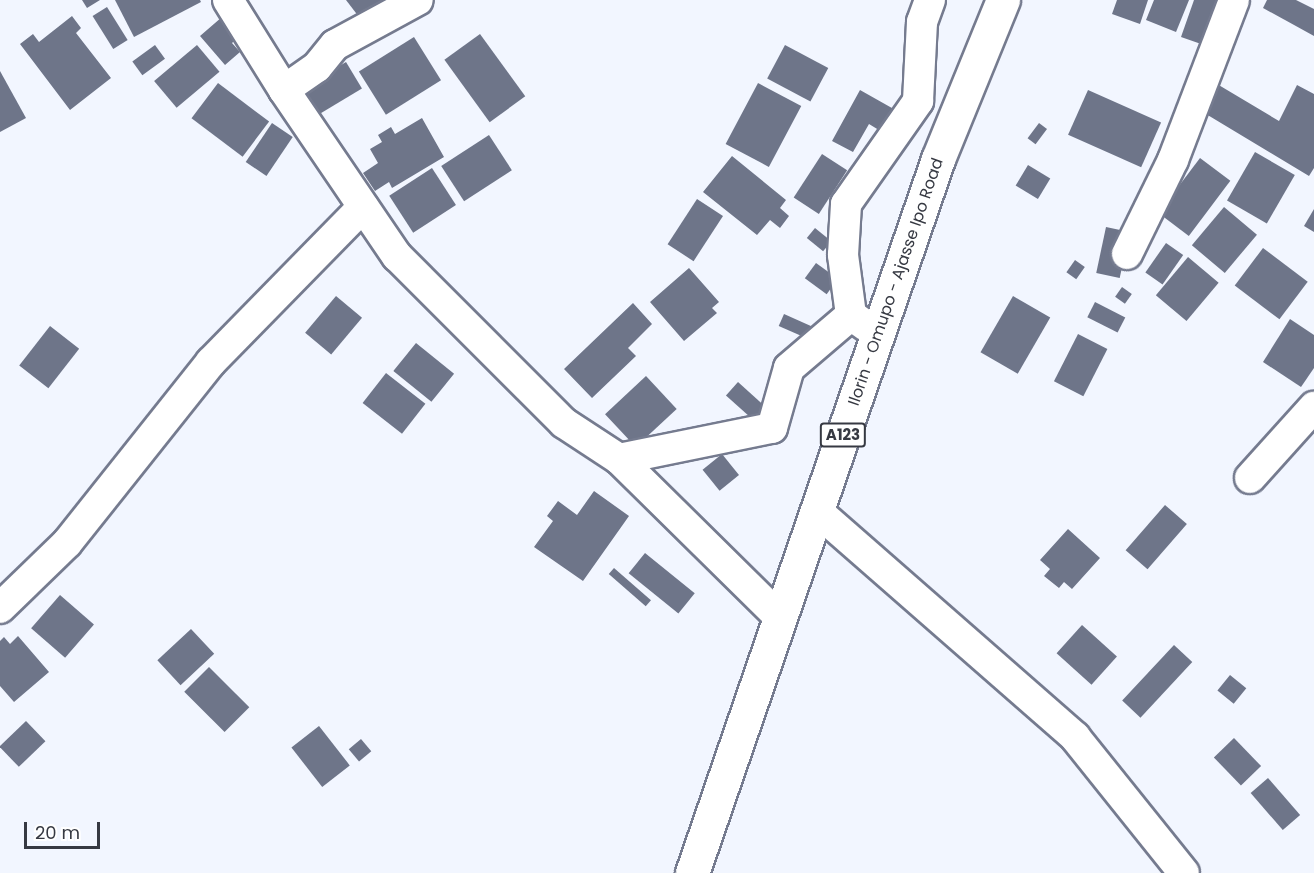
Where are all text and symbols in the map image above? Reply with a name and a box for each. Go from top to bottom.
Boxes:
street label: Ilorin - Omupo - Ajasse Ipo Road [844,156,948,408]
road number: A123 [819,423,867,447]
scale bar [27,810,104,848]
text: 20 m [35,820,80,845]

